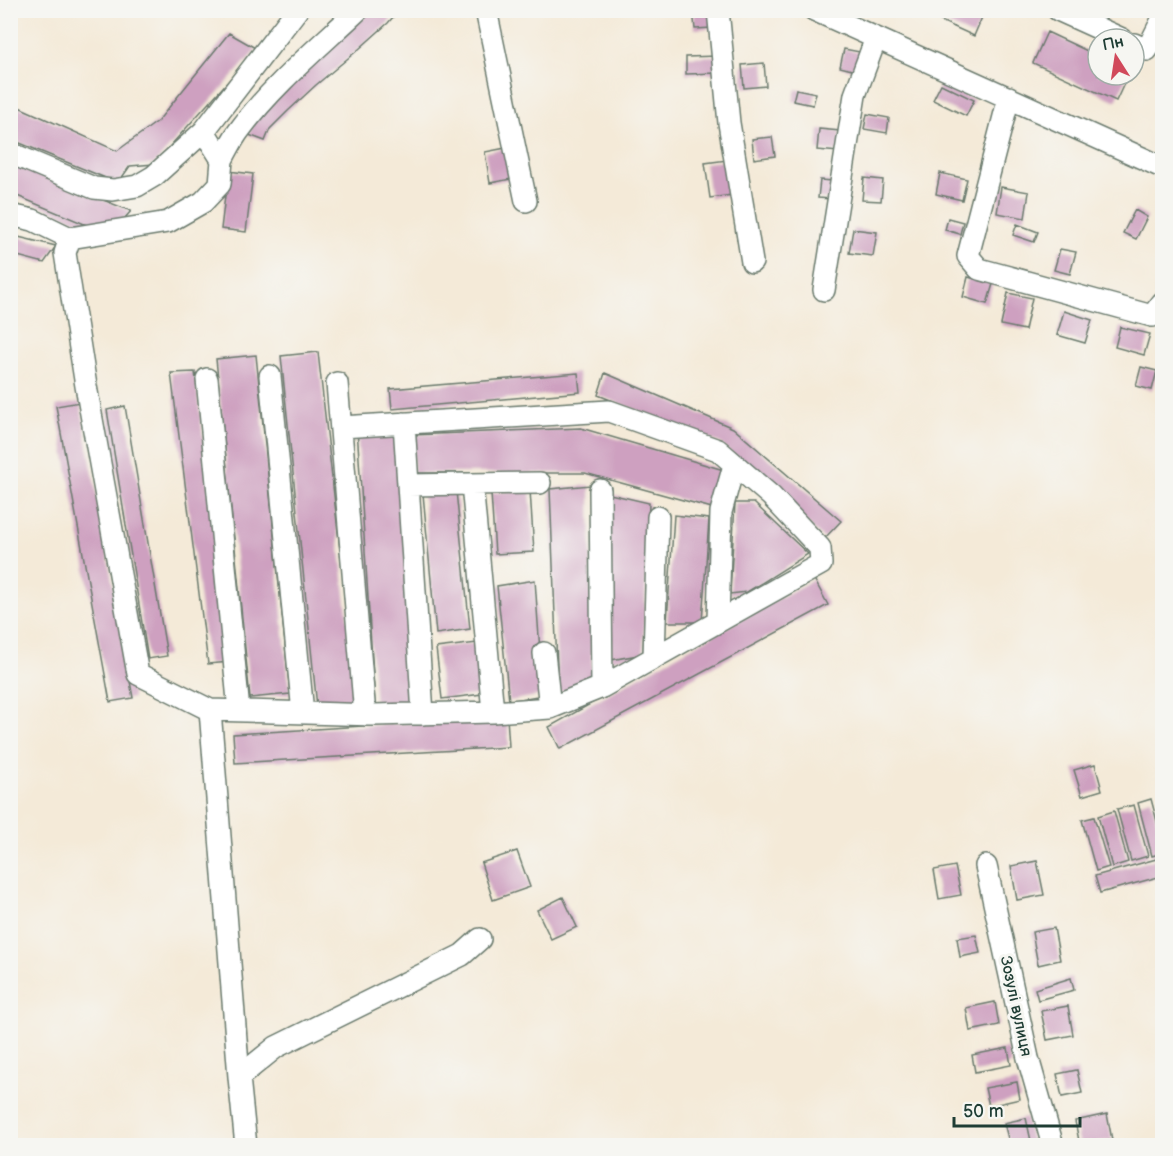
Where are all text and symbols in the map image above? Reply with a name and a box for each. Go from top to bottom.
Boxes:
north arrow [1086,27,1146,87]
text: Пн [1101,32,1126,55]
street label: Зозулі вулиця [996,954,1035,1058]
scale bar [954,1090,1080,1128]
text: 50 m [963,1101,1004,1122]

